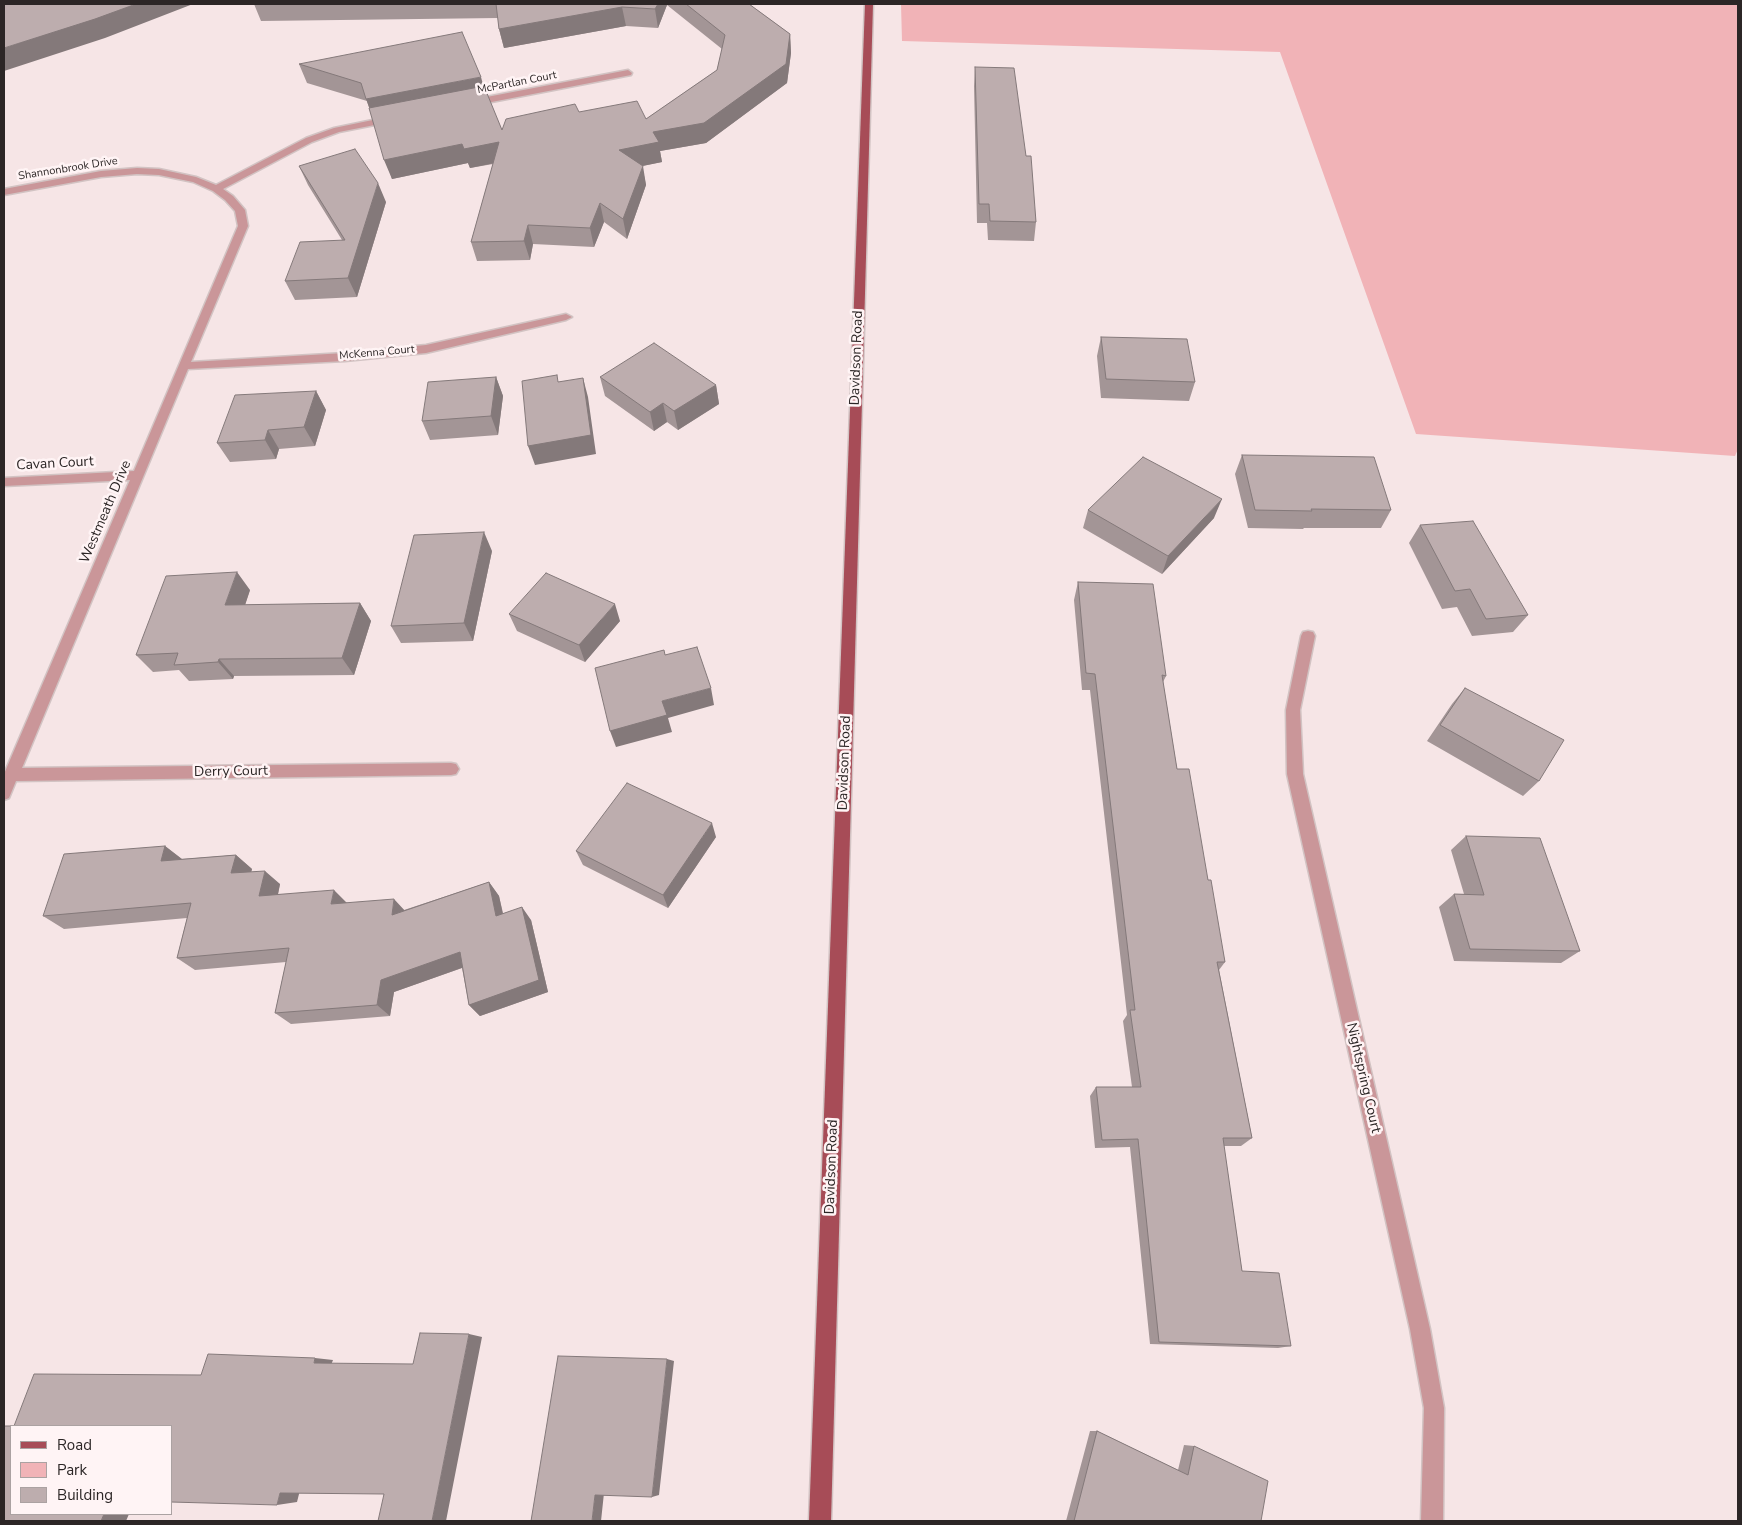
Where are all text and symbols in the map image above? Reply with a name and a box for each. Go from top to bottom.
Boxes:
street label: McPartlan Court [476,69,558,97]
street label: Shannonbrook Drive [17,155,119,183]
street label: Davidson Road [847,310,867,406]
street label: McKenna Court [339,343,415,363]
street label: Cavan Court [16,454,94,474]
street label: Westmeath Drive [77,458,135,566]
street label: Davidson Road [835,715,855,811]
street label: Derry Court [194,763,268,781]
street label: Nightspring Court [1342,1021,1384,1135]
street label: Davidson Road [822,1119,842,1215]
legend [10,1425,172,1515]
text: Road [57,1435,92,1455]
text: Park [57,1460,87,1480]
text: Building [57,1485,113,1505]

